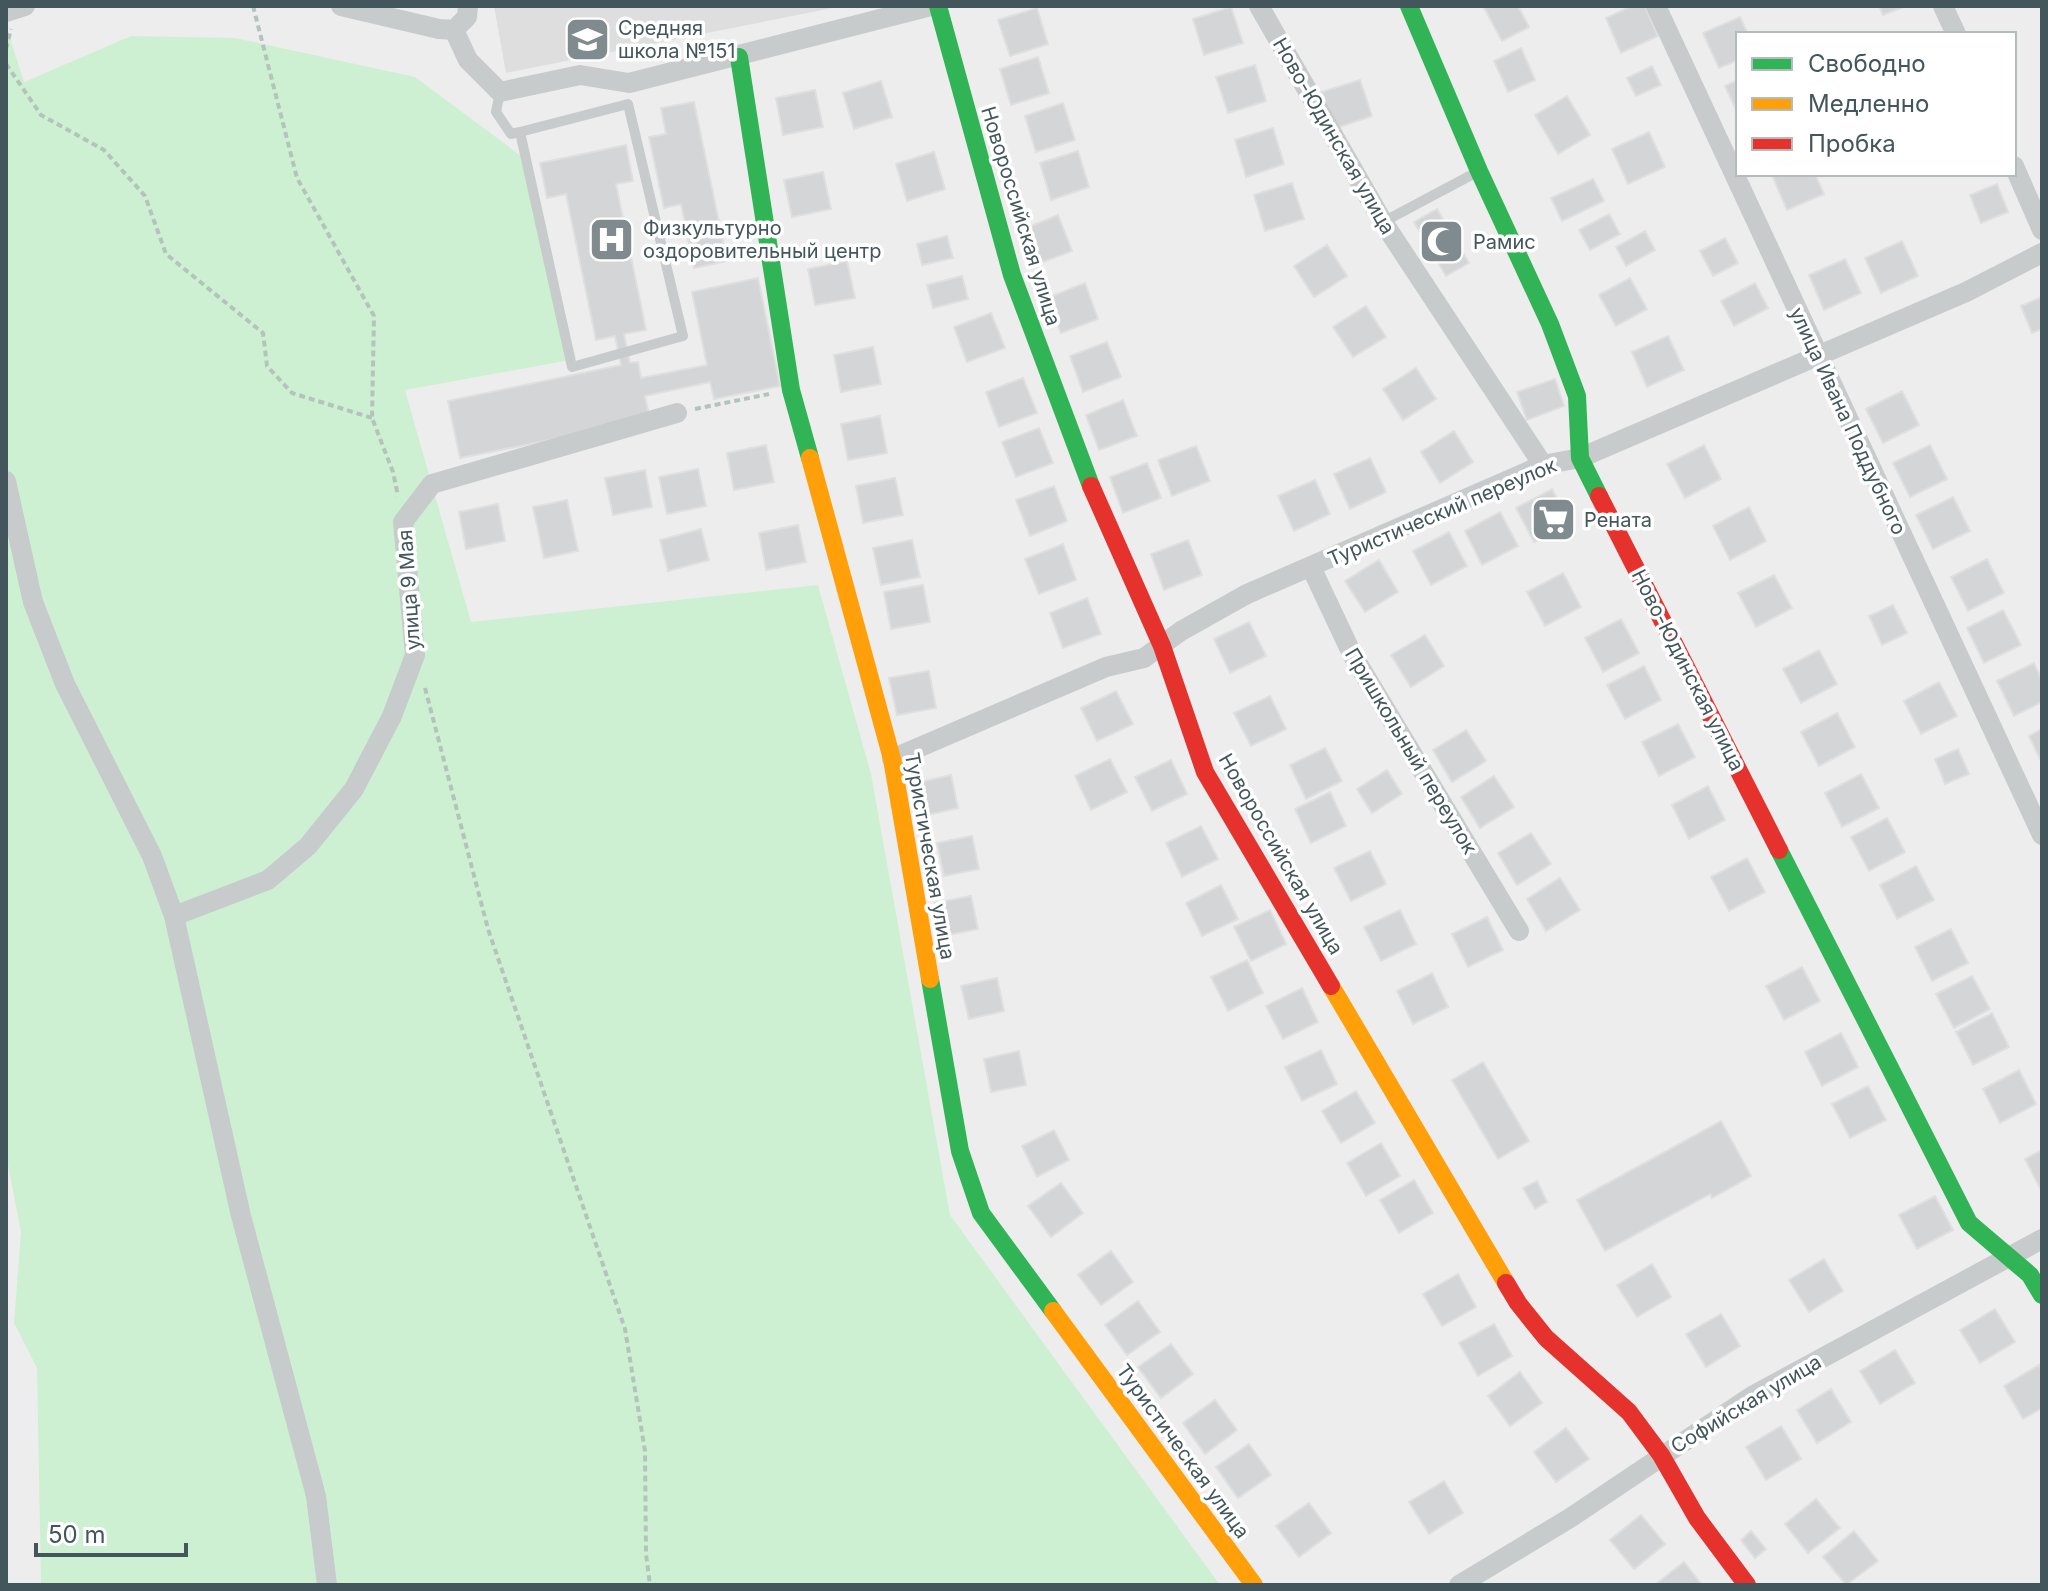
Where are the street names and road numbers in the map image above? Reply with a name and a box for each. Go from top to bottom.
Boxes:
street label: Ново-Юдинская улица [1268,33,1400,239]
street label: Новороссийская улица [976,104,1066,328]
street label: улица Ивана Поддубного [1785,304,1911,538]
street label: Туристический переулок [1324,453,1560,571]
street label: улица 9 Мая [393,529,425,651]
street label: Ново-Юдинская улица [1627,565,1749,775]
street label: Пришкольный переулок [1340,644,1482,858]
street label: Новороссийская улица [1214,749,1348,959]
street label: Туристическая улица [900,750,960,962]
street label: Софийская улица [1666,1350,1826,1458]
street label: Туристическая улица [1112,1359,1254,1543]

